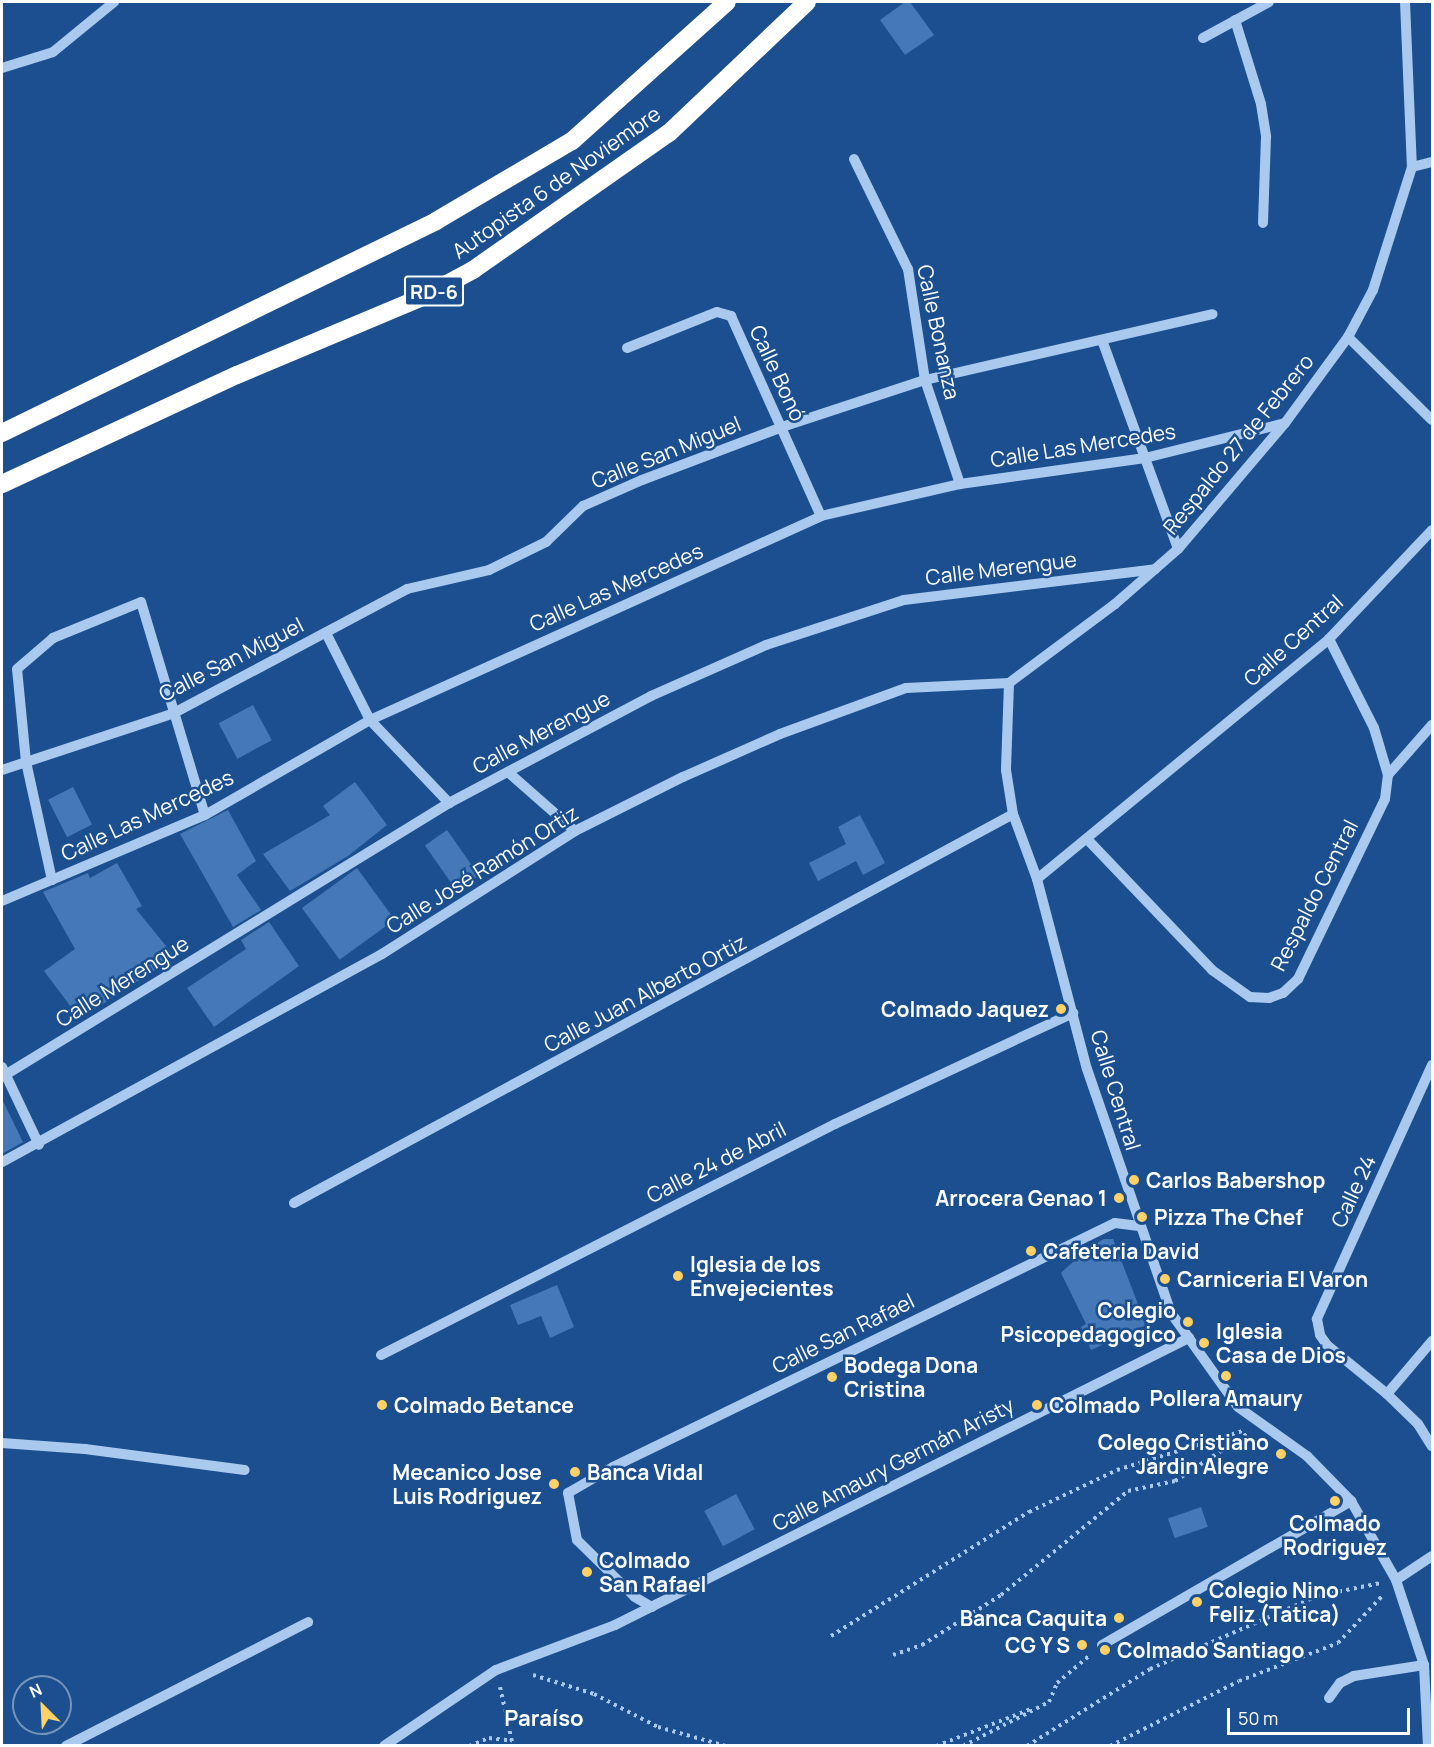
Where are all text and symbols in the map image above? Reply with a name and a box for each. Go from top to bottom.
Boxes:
street label: Autopista 6 de Noviembre [447,100,665,264]
street label: Calle Bonanza [912,262,966,402]
road number: RD-6 [402,274,466,308]
street label: Calle Bonó [745,321,811,425]
street label: Respaldo 27 de Febrero [1158,349,1318,539]
street label: Calle San Miguel [588,411,744,493]
street label: Calle Las Mercedes [989,418,1177,472]
street label: Calle Las Mercedes [525,537,707,637]
street label: Calle Merengue [924,546,1078,590]
street label: Calle Central [1238,589,1348,691]
street label: Calle San Miguel [154,612,308,706]
street label: Calle Merengue [468,685,614,779]
street label: Calle Las Mercedes [57,764,237,866]
street label: Calle José Ramón Ortiz [381,800,583,938]
street label: Respaldo Central [1265,815,1363,975]
street label: Calle Juan Alberto Ortiz [539,929,751,1057]
street label: Calle Merengue [51,930,193,1032]
place label: Colmado Jaquez [881,996,1049,1022]
marker: Colmado Jaquez [1054,1002,1068,1016]
street label: Calle Central [1086,1027,1146,1153]
street label: Calle 24 de Abril [642,1116,790,1208]
street label: Calle 24 [1325,1151,1381,1231]
place label: Carlos Babershop [1146,1167,1325,1193]
marker: Carlos Babershop [1127,1173,1141,1187]
place label: Arrocera Genao 1 [935,1185,1107,1211]
marker: Arrocera Genao 1 [1112,1191,1126,1205]
place label: Pizza The Chef [1154,1204,1303,1230]
marker: Pizza The Chef [1135,1210,1149,1224]
place label: Cafeteria David [1043,1238,1199,1264]
marker: Cafeteria David [1024,1244,1038,1258]
place label: Iglesia de los Envejecientes [690,1251,834,1301]
place label: Carniceria El Varon [1177,1266,1368,1292]
marker: Iglesia de los Envejecientes [671,1269,685,1283]
marker: Carniceria El Varon [1158,1272,1172,1286]
street label: Calle San Rafael [768,1288,918,1378]
place label: Colegio Psicopedagogico [1000,1297,1176,1347]
marker: Colegio Psicopedagogico [1181,1315,1195,1329]
place label: Iglesia Casa de Dios [1216,1318,1346,1368]
marker: Iglesia Casa de Dios [1197,1336,1211,1350]
place label: Bodega Dona Cristina [844,1352,978,1402]
marker: Pollera Amaury [1219,1369,1233,1383]
marker: Bodega Dona Cristina [825,1370,839,1384]
place label: Pollera Amaury [1149,1385,1303,1411]
place label: Colmado Betance [394,1392,574,1418]
street label: Calle Amaury Germán Aristy [768,1392,1018,1536]
place label: Colmado [1049,1392,1140,1418]
marker: Colmado Betance [375,1398,389,1412]
marker: Colmado [1030,1398,1044,1412]
place label: Colego Cristiano Jardin Alegre [1098,1429,1269,1479]
marker: Colego Cristiano Jardin Alegre [1274,1447,1288,1461]
place label: Mecanico Jose Luis Rodriguez [392,1459,542,1509]
place label: Banca Vidal [587,1459,703,1485]
marker: Banca Vidal [568,1465,582,1479]
marker: Mecanico Jose Luis Rodriguez [547,1477,561,1491]
marker: Colmado Rodriguez [1328,1494,1342,1508]
place label: Colmado Rodriguez [1283,1510,1387,1560]
place label: Colmado San Rafael [599,1547,706,1597]
marker: Colmado San Rafael [580,1565,594,1579]
place label: Colegio Nino Feliz (Tatica) [1209,1577,1340,1627]
marker: Colegio Nino Feliz (Tatica) [1190,1595,1204,1609]
place label: Banca Caquita [960,1605,1107,1631]
marker: Banca Caquita [1112,1611,1126,1625]
place label: CG Y S [1004,1632,1070,1658]
place label: Colmado Santiago [1117,1637,1305,1663]
marker: CG Y S [1075,1638,1089,1652]
marker: Colmado Santiago [1098,1643,1112,1657]
north arrow [12,1675,72,1735]
text: N [26,1678,45,1703]
scale bar [1230,1696,1413,1734]
district label: Paraíso [504,1706,584,1732]
text: 50 m [1238,1706,1278,1730]

